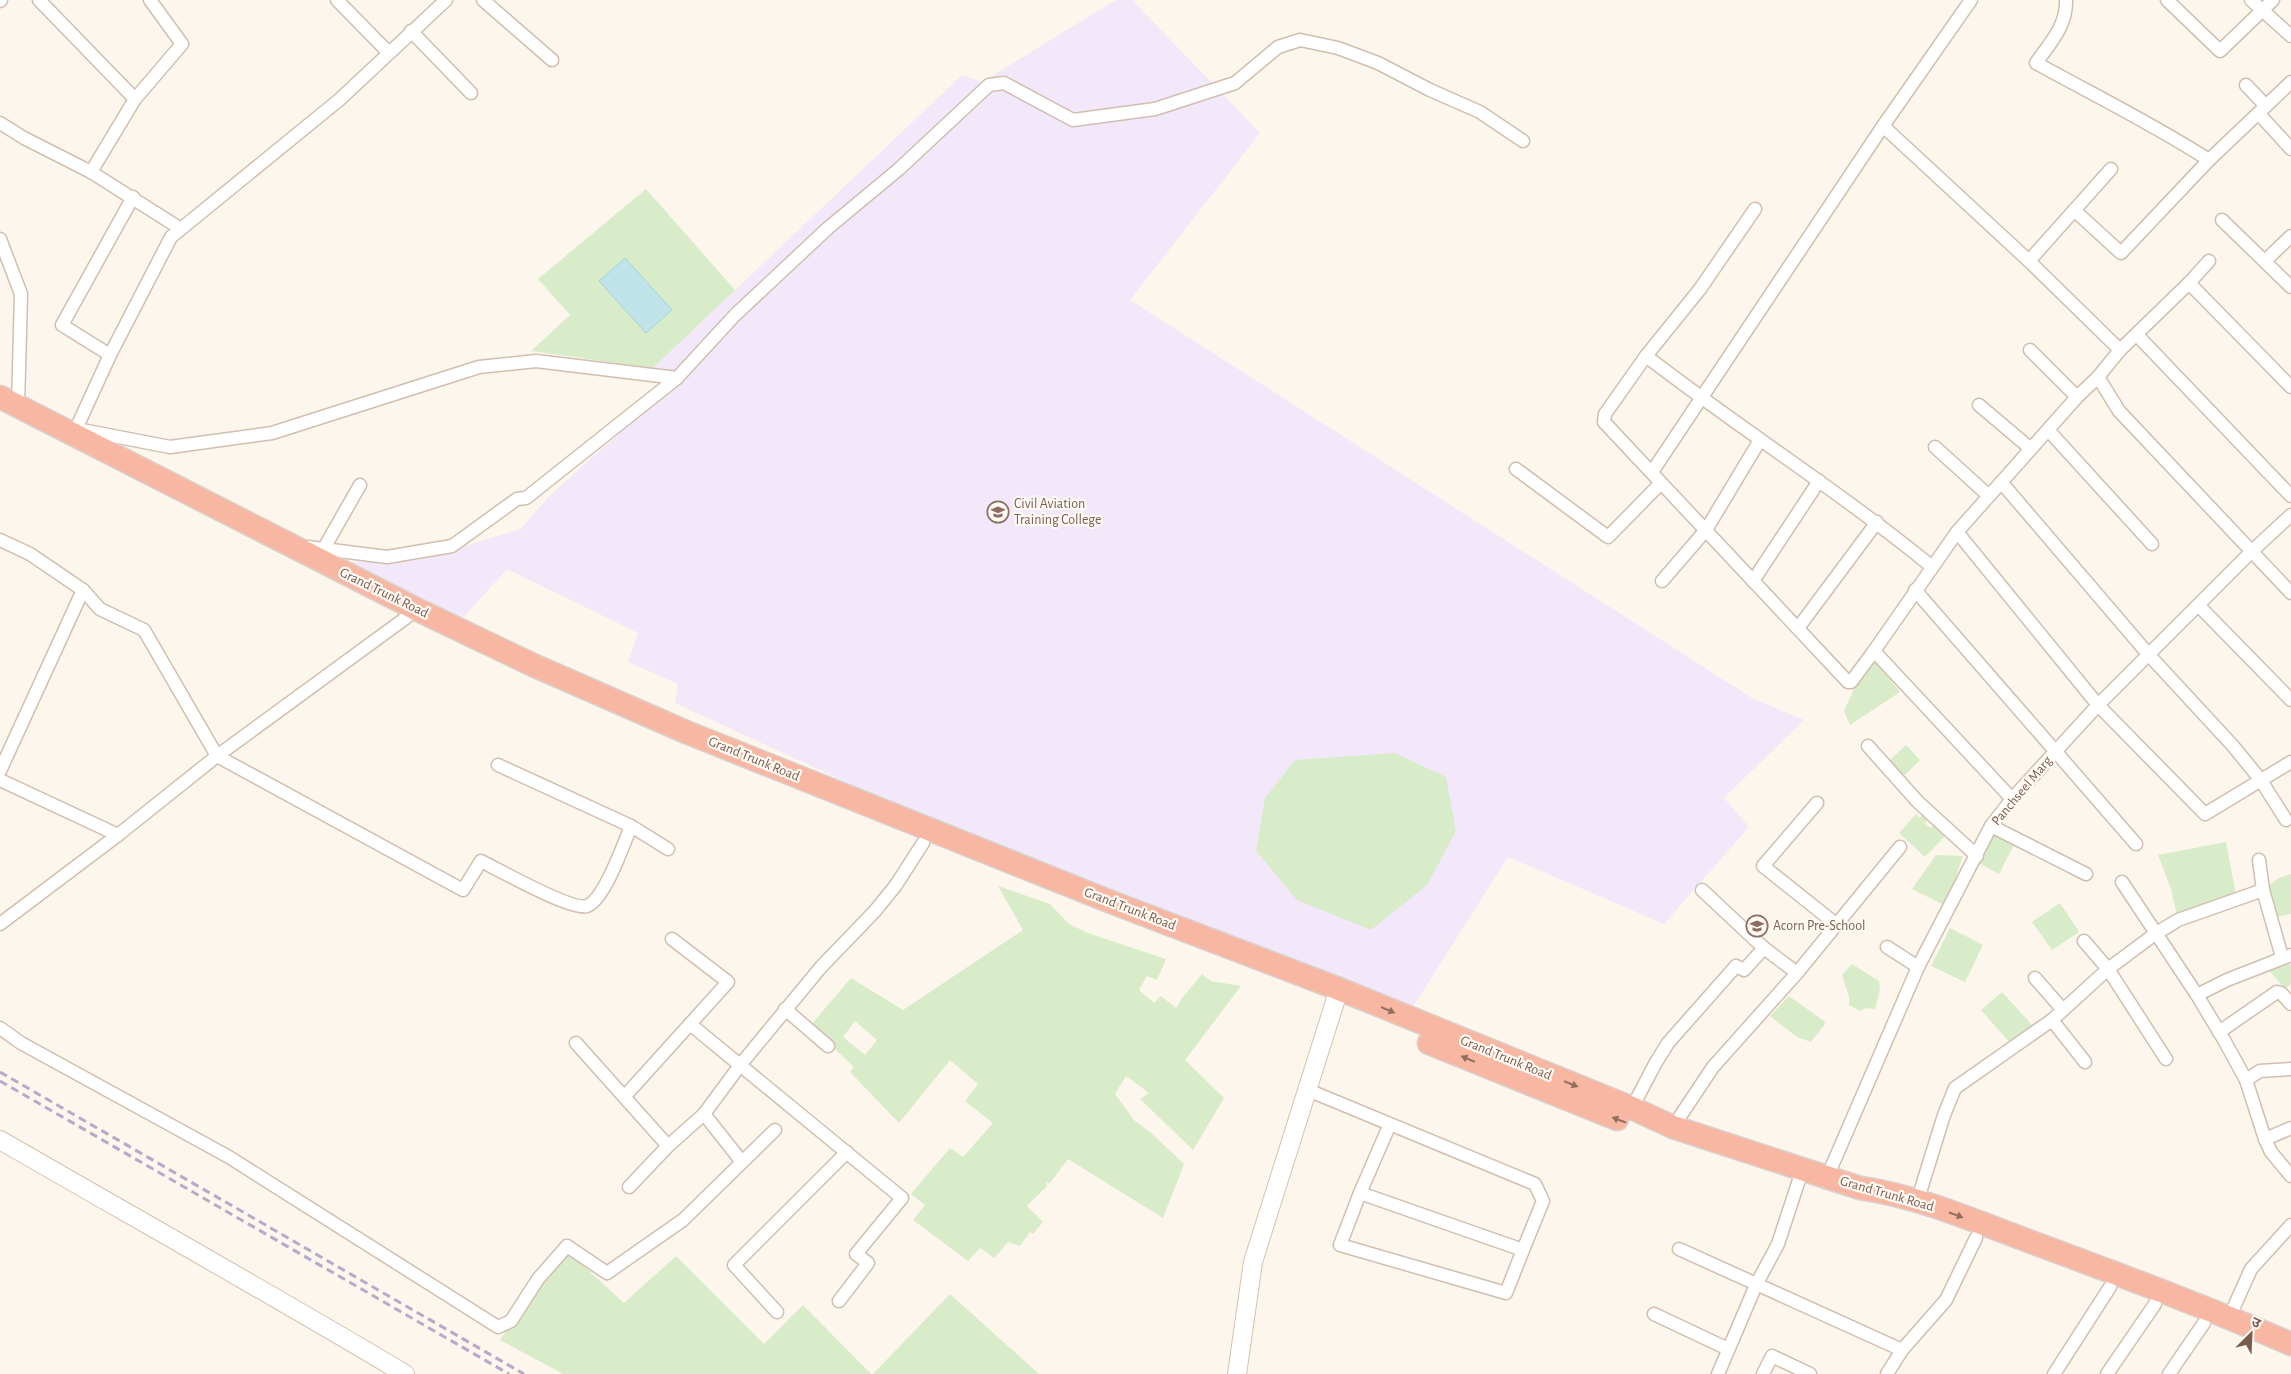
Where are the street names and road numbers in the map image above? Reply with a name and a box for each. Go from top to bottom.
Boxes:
street label: Grand Trunk Road [337,565,431,621]
street label: Grand Trunk Road [706,734,802,784]
street label: Panchseel Marg [1989,754,2055,828]
street label: Grand Trunk Road [1082,885,1178,933]
street label: Grand Trunk Road [1458,1033,1554,1083]
street label: Grand Trunk Road [1839,1174,1935,1214]

